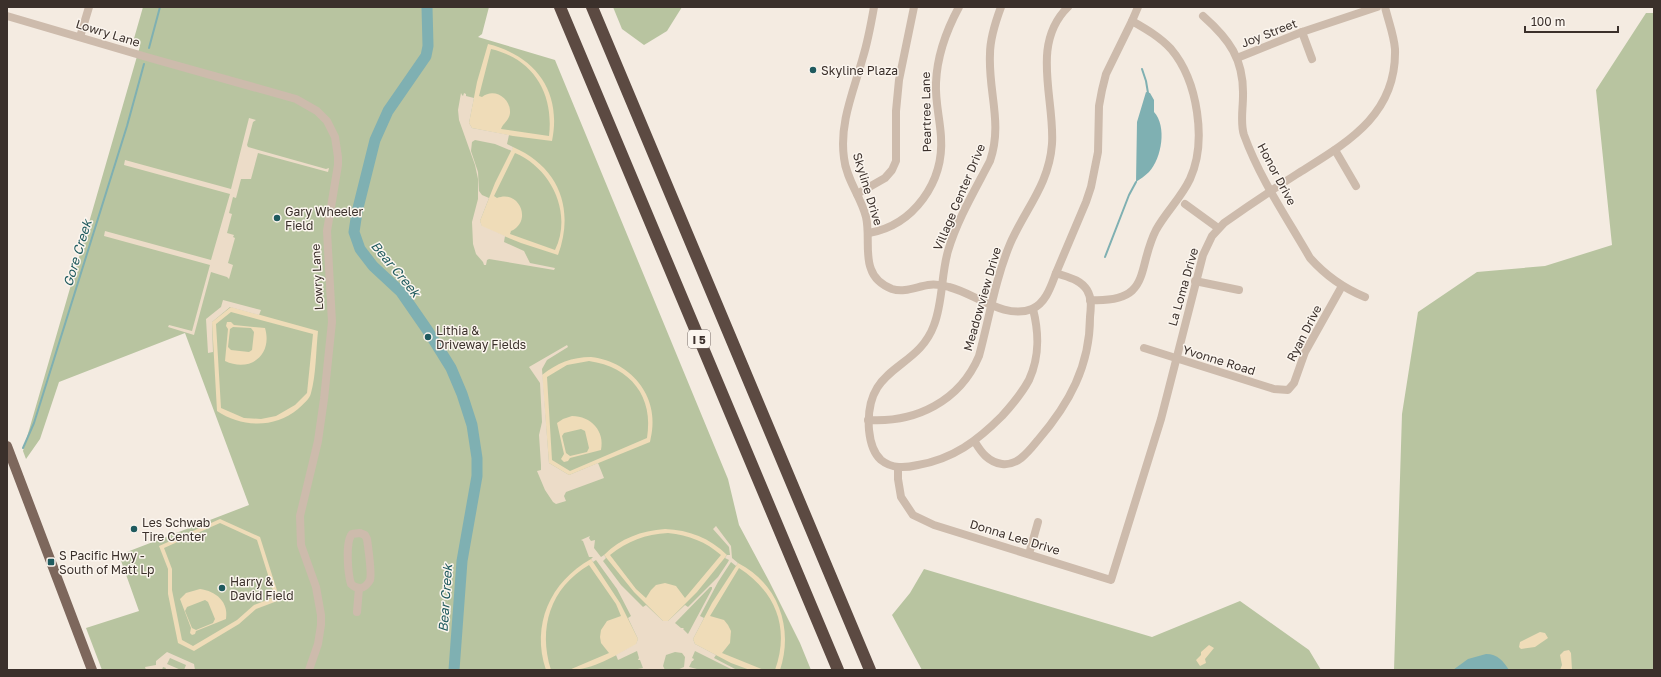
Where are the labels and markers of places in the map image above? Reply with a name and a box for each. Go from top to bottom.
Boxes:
place label: Skyline Plaza [821,63,898,78]
marker: Skyline Plaza [808,65,818,75]
place label: Gary Wheeler Field [285,204,364,233]
marker: Gary Wheeler Field [272,213,282,223]
place label: Lithia & Driveway Fields [436,323,526,352]
marker: Lithia & Driveway Fields [423,332,433,342]
place label: Les Schwab Tire Center [142,515,210,544]
marker: Les Schwab Tire Center [129,524,139,534]
place label: S Pacific Hwy - South of Matt Lp [59,548,154,577]
marker: S Pacific Hwy - South of Matt Lp [46,557,56,567]
place label: Harry & David Field [230,574,294,603]
marker: Harry & David Field [217,583,227,593]

